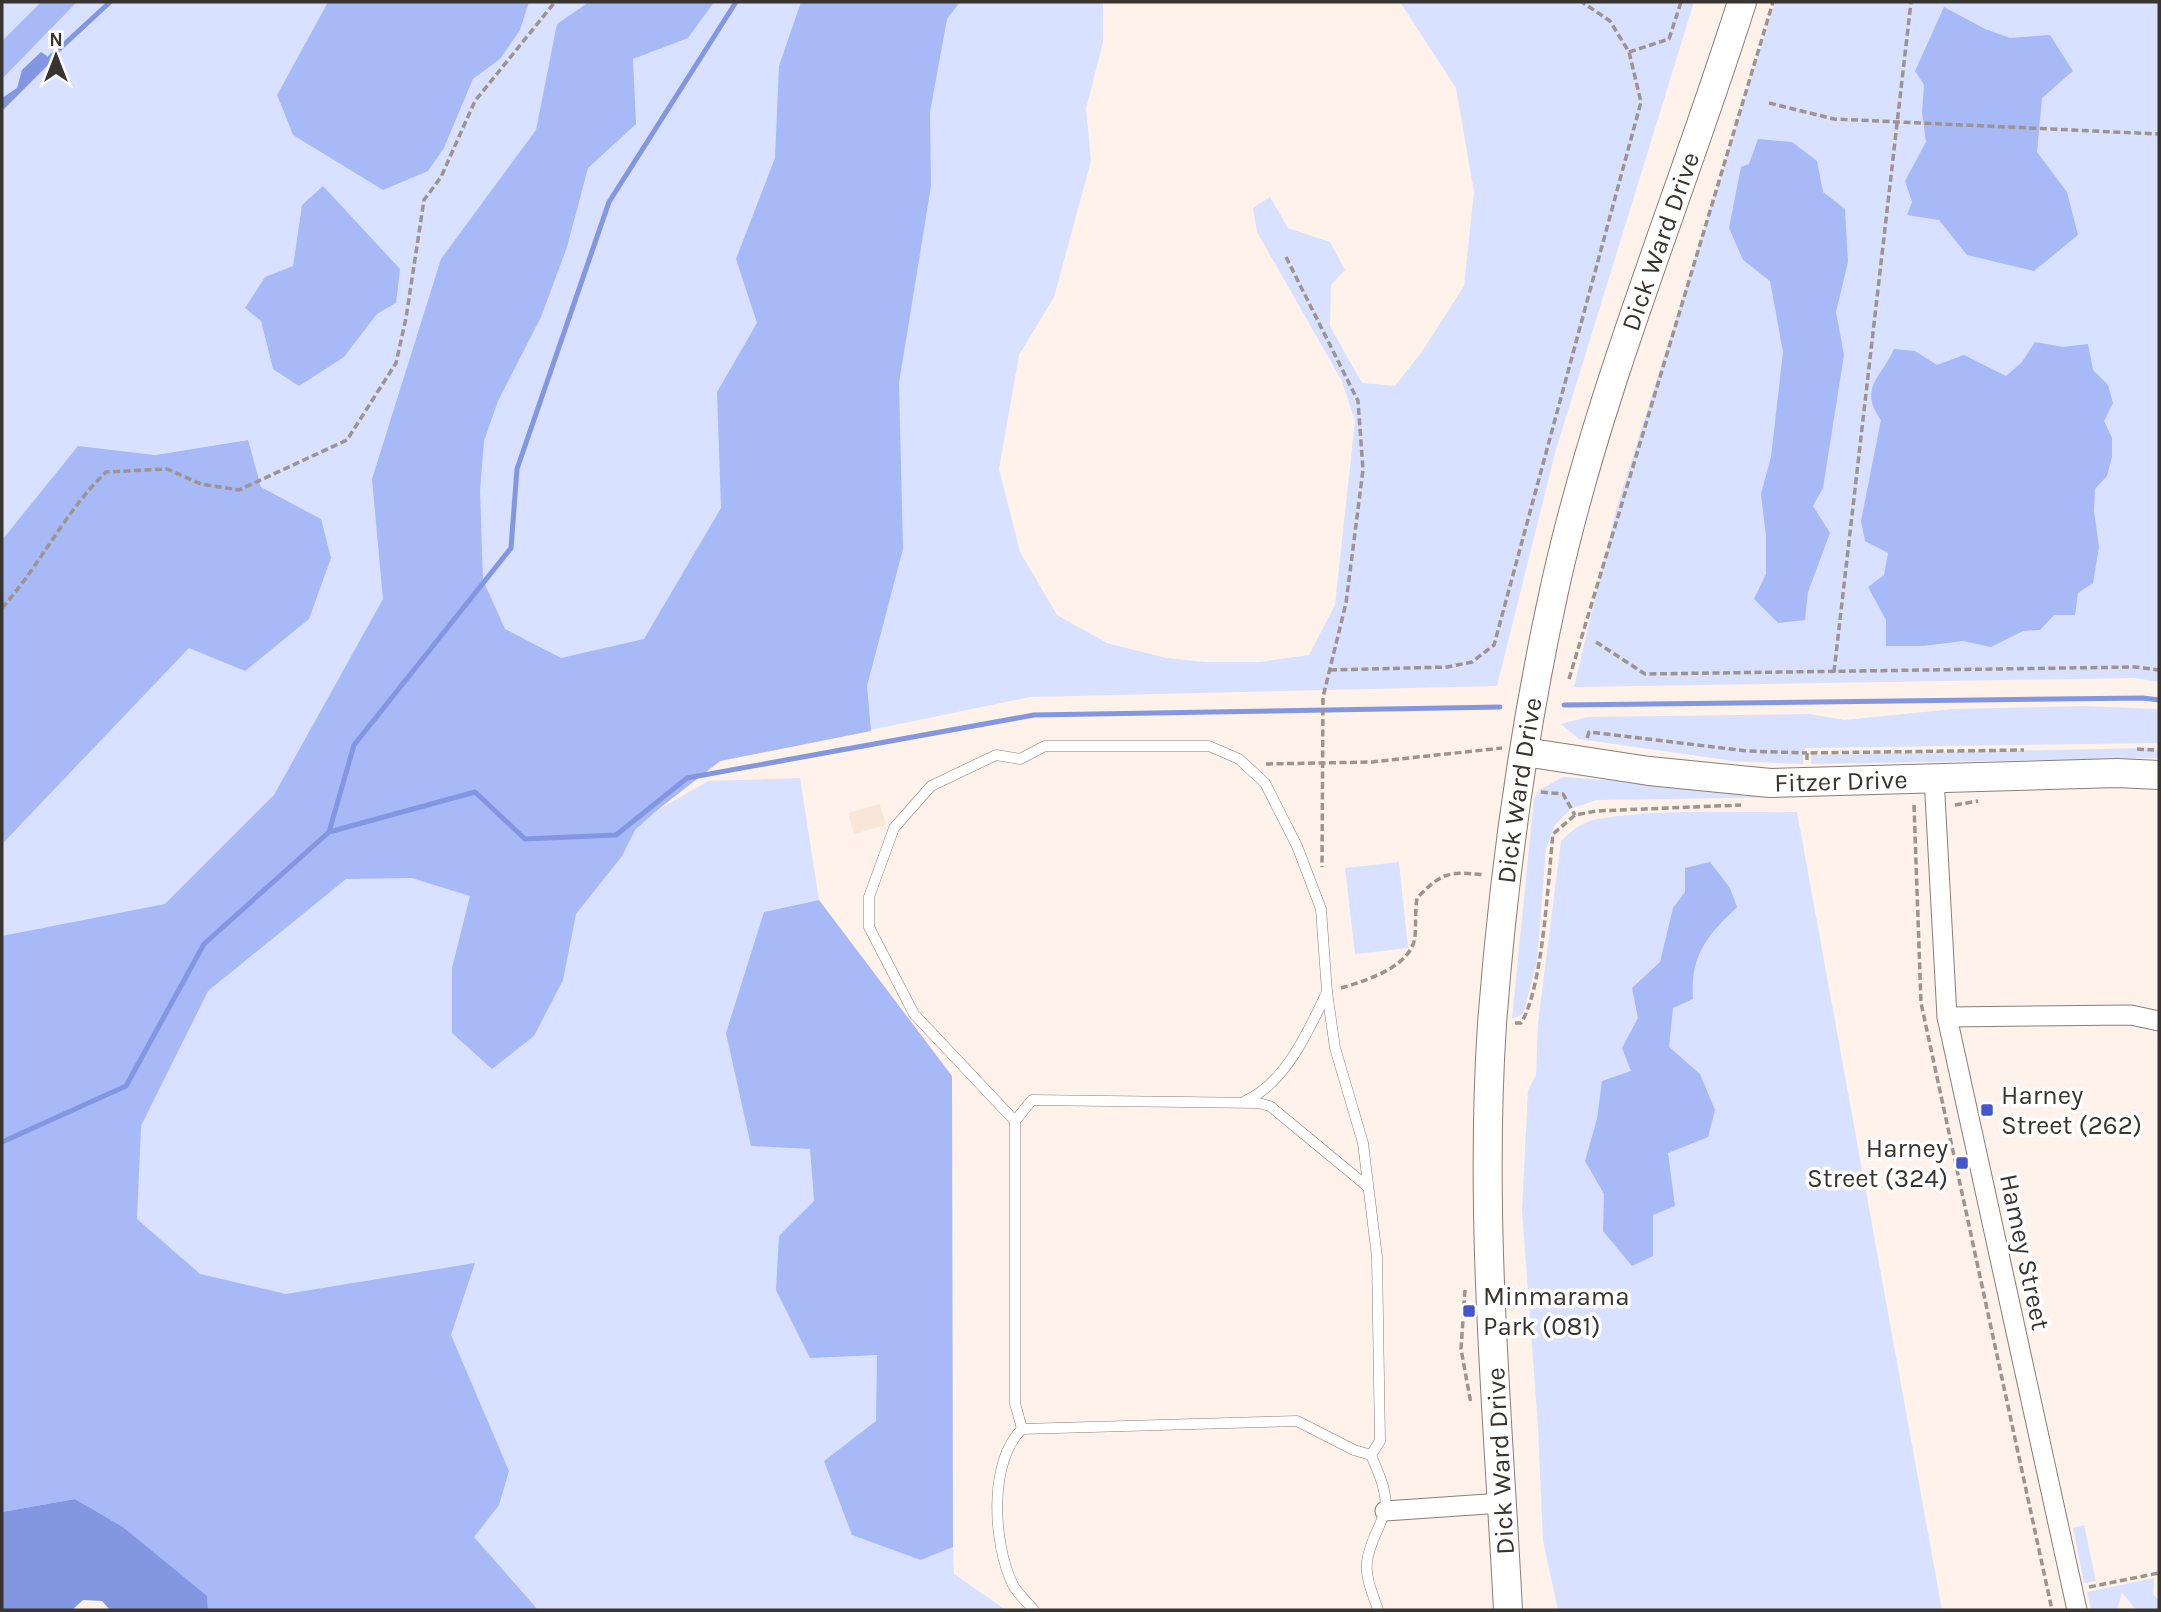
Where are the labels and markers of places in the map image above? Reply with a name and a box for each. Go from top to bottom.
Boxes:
place label: Harney Street (262) [2001,1080,2142,1141]
marker: Harney Street (262) [1979,1102,1995,1118]
place label: Harney Street (324) [1807,1133,1948,1194]
marker: Harney Street (324) [1954,1155,1970,1171]
place label: Minmarama Park (081) [1483,1281,1629,1342]
marker: Minmarama Park (081) [1461,1303,1477,1319]

